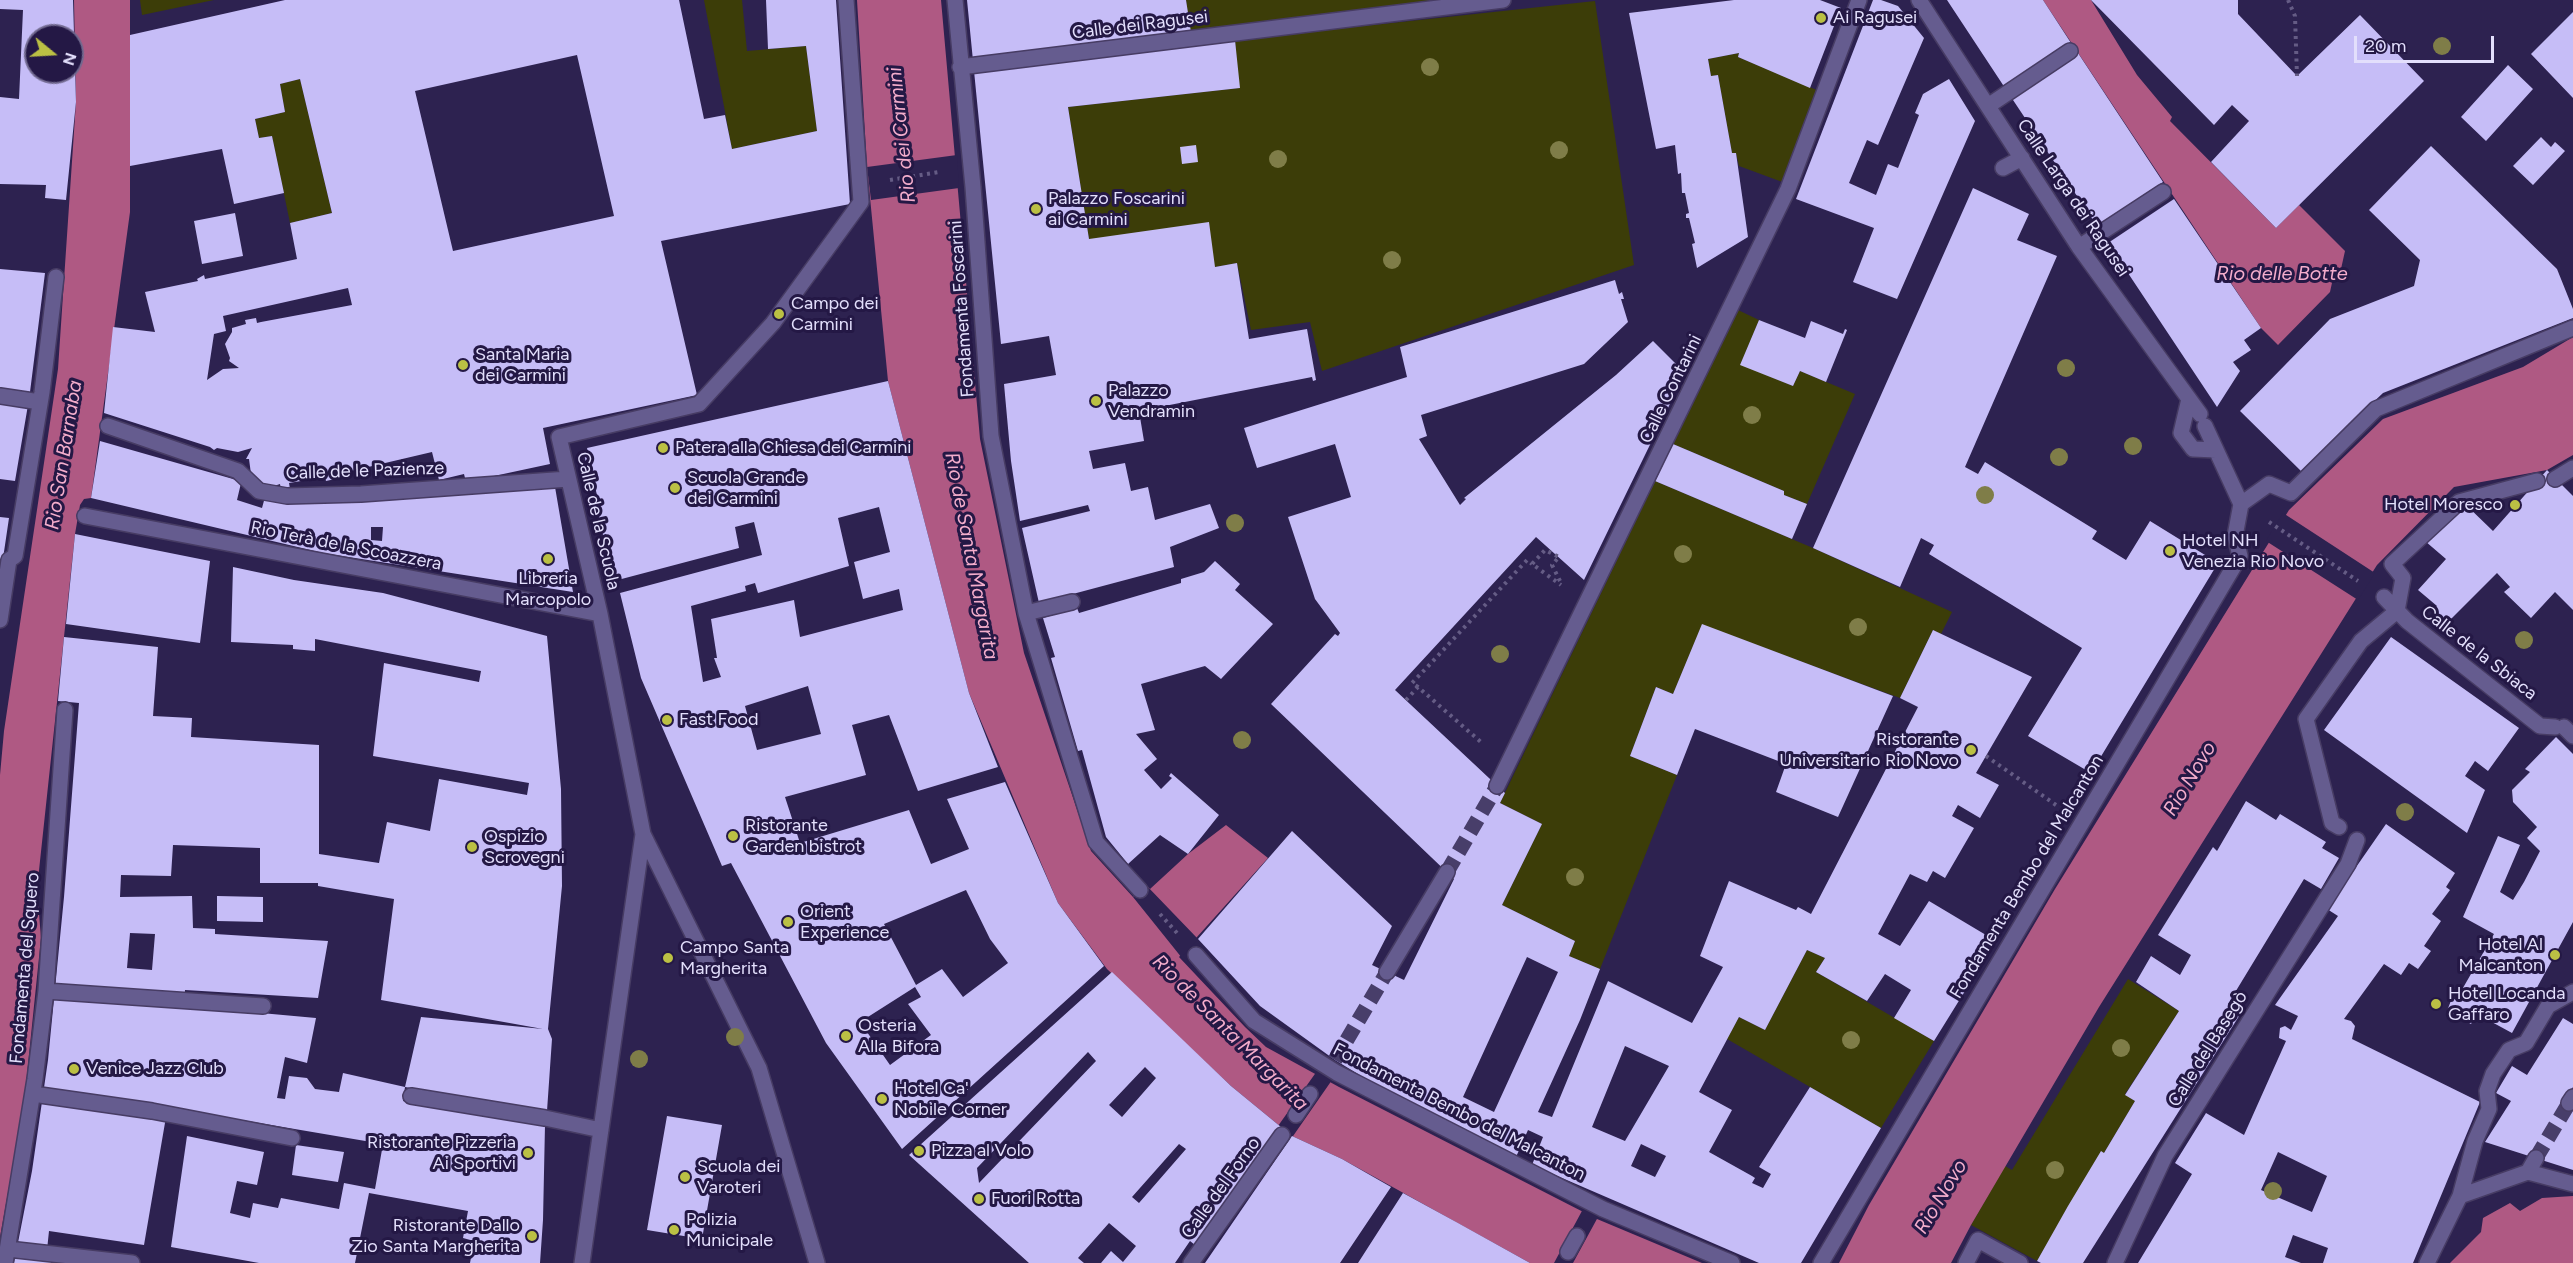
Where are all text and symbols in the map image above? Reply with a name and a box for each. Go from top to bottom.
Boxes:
street label: Calle dei Ragusei [1071,6,1209,44]
place label: Ai Ragusei [1833,7,1917,29]
marker: Ai Ragusei [1814,11,1828,25]
north arrow [24,24,84,84]
scale bar [2357,24,2496,62]
text: 20 m [2365,35,2406,57]
text: N [59,50,81,68]
water label: Rio dei Carmini [883,66,921,204]
street label: Calle Larga dei Ragusei [2012,115,2134,281]
place label: Palazzo Foscarini ai Carmini [1048,188,1185,230]
marker: Palazzo Foscarini ai Carmini [1029,202,1043,216]
street label: Fondamenta Foscarini [945,220,979,398]
water label: Rio delle Botte [2216,262,2348,286]
place label: Campo dei Carmini [791,293,879,336]
marker: Campo dei Carmini [772,307,786,321]
street label: Calle Contarini [1635,331,1707,447]
place label: Santa Maria dei Carmini [475,344,570,386]
marker: Santa Maria dei Carmini [456,358,470,372]
water label: Rio San Barnaba [40,379,88,531]
place label: Palazzo Vendramin [1108,380,1195,422]
marker: Palazzo Vendramin [1089,394,1103,408]
place label: Patera alla Chiesa dei Carmini [675,437,911,459]
marker: Patera alla Chiesa dei Carmini [656,441,670,455]
street label: Calle de la Scuola [572,450,624,592]
water label: Rio de Santa Margarita [939,450,1003,662]
street label: Calle de le Pazienze [285,457,445,485]
place label: Scuola Grande dei Carmini [687,467,805,510]
marker: Scuola Grande dei Carmini [668,481,682,495]
place label: Hotel Moresco [2384,494,2503,516]
marker: Hotel Moresco [2508,498,2522,512]
street label: Rio Terà de la Scoazzera [249,517,443,575]
place label: Hotel NH Venezia Rio Novo [2182,530,2324,572]
marker: Hotel NH Venezia Rio Novo [2163,544,2177,558]
marker: Libreria Marcopolo [541,552,555,566]
place label: Libreria Marcopolo [505,568,591,610]
street label: Calle de la Sbiaca [2417,601,2541,705]
place label: Fast Food [679,709,759,731]
marker: Fast Food [660,713,674,727]
place label: Ristorante Universitario Rio Novo [1779,729,1959,771]
water label: Rio Novo [2158,738,2222,820]
marker: Ristorante Universitario Rio Novo [1964,743,1978,757]
street label: Fondamenta Bembo del Malcanton [1946,751,2108,1003]
place label: Ristorante Garden bistrot [745,815,862,858]
place label: Ospizio Scrovegni [484,826,565,868]
marker: Ristorante Garden bistrot [726,829,740,843]
marker: Ospizio Scrovegni [465,840,479,854]
street label: Fondamenta del Squero [6,871,44,1065]
place label: Orient Experience [800,901,889,944]
marker: Orient Experience [781,915,795,929]
place label: Hotel Al Malcanton [2458,934,2543,976]
place label: Campo Santa Margherita [680,937,789,980]
marker: Hotel Al Malcanton [2548,948,2562,962]
water label: Rio de Santa Margarita [1147,950,1313,1116]
marker: Campo Santa Margherita [661,951,675,965]
place label: Hotel Locanda Gaffaro [2448,983,2565,1026]
street label: Calle del Basegò [2164,987,2252,1111]
marker: Hotel Locanda Gaffaro [2429,997,2443,1011]
place label: Osteria Alla Bifora [858,1015,939,1058]
marker: Osteria Alla Bifora [839,1029,853,1043]
street label: Fondamenta Bembo del Malcanton [1329,1039,1589,1185]
place label: Venice Jazz Club [86,1058,224,1080]
marker: Venice Jazz Club [67,1062,81,1076]
place label: Hotel Ca' Nobile Corner [894,1078,1007,1120]
marker: Hotel Ca' Nobile Corner [875,1092,889,1106]
place label: Ristorante Pizzeria Ai Sportivi [367,1132,516,1174]
street label: Calle del Forno [1177,1133,1265,1243]
place label: Pizza al Volo [931,1140,1031,1162]
marker: Pizza al Volo [912,1144,926,1158]
marker: Ristorante Pizzeria Ai Sportivi [521,1146,535,1160]
place label: Scuola dei Varoteri [697,1156,780,1198]
water label: Rio Novo [1909,1156,1973,1238]
marker: Scuola dei Varoteri [678,1170,692,1184]
place label: Fuori Rotta [991,1188,1080,1210]
marker: Fuori Rotta [972,1192,986,1206]
place label: Polizia Municipale [686,1209,773,1252]
place label: Ristorante Dallo Zio Santa Margherita [352,1215,520,1258]
marker: Polizia Municipale [667,1223,681,1237]
marker: Ristorante Dallo Zio Santa Margherita [525,1229,539,1243]

